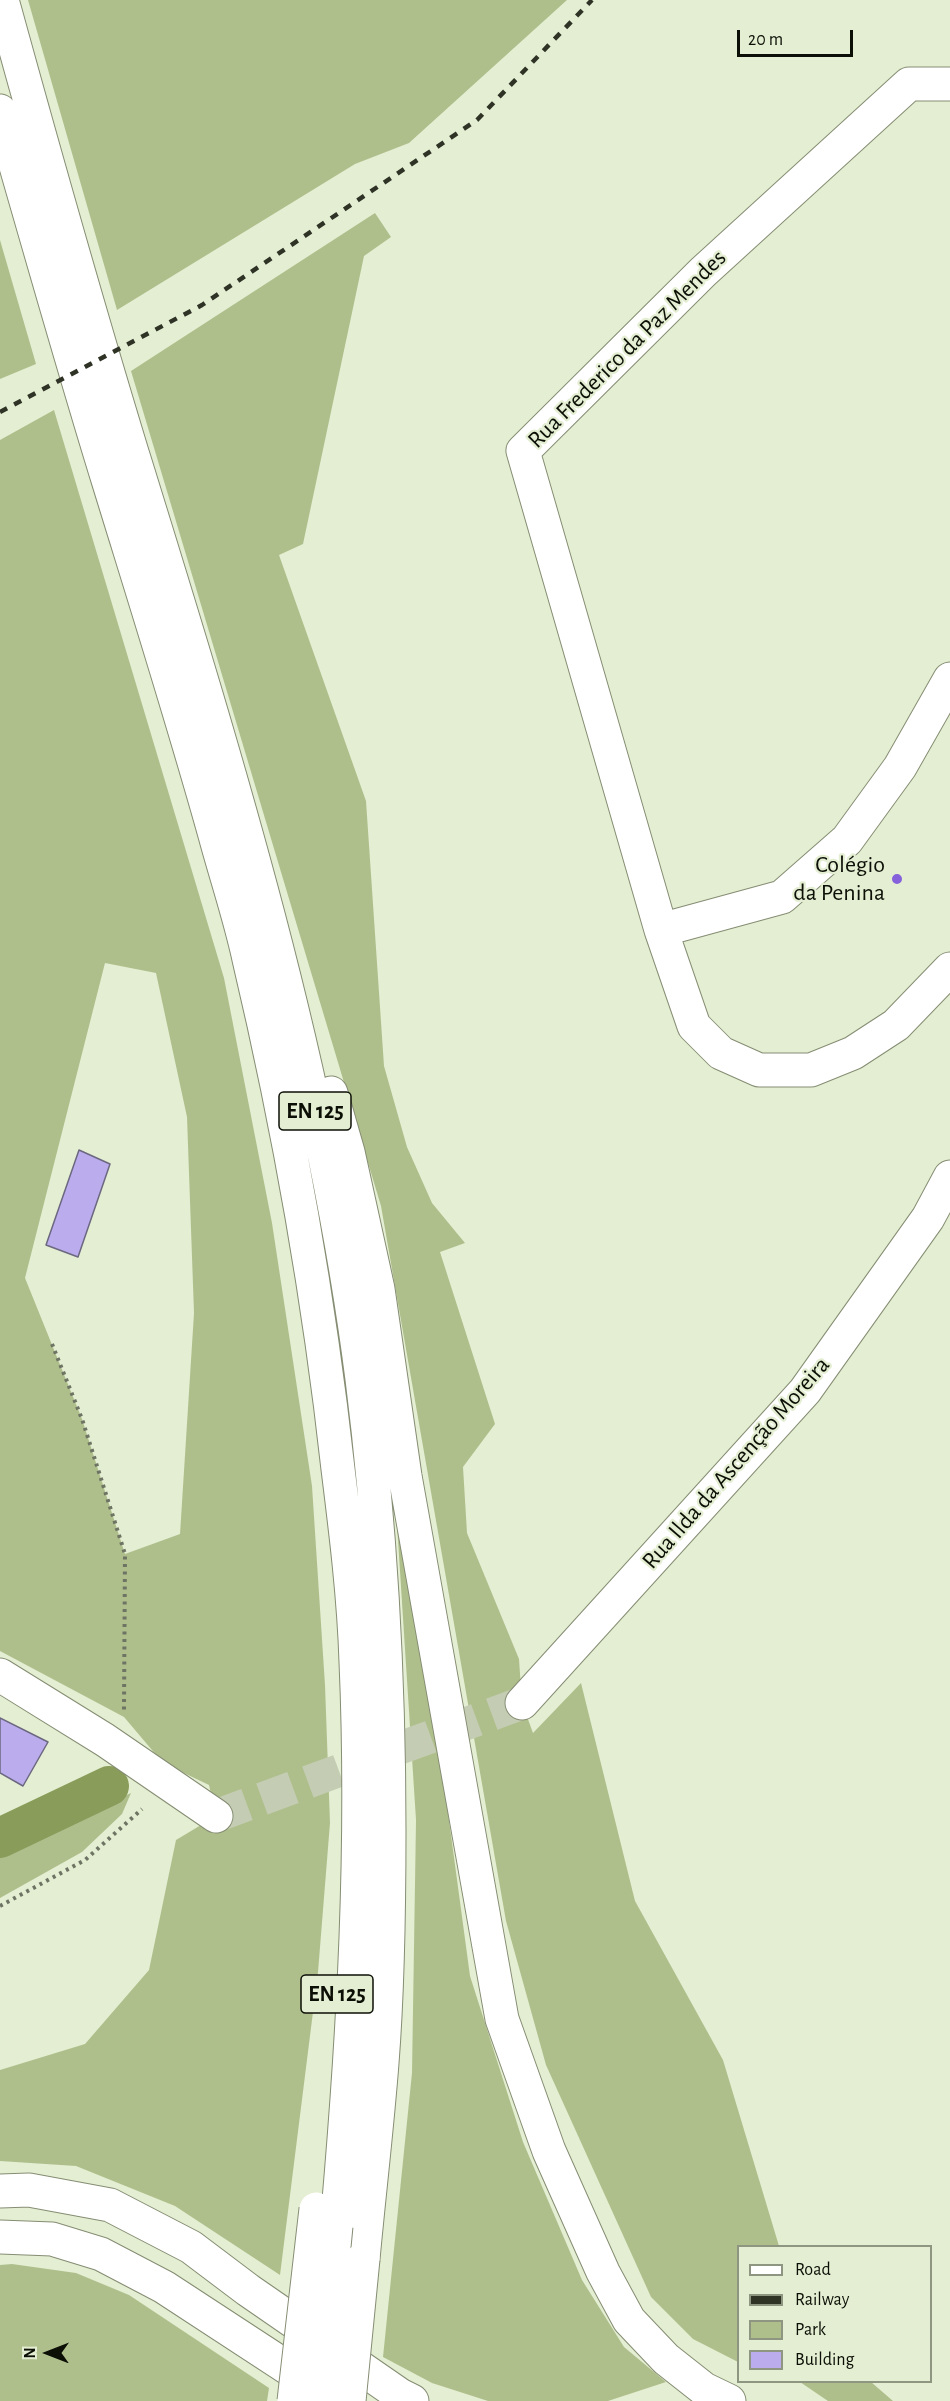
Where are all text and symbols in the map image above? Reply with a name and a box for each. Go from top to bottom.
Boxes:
scale bar [740,18,856,56]
text: 20 m [748,31,783,49]
street label: Rua Frederico da Paz Mendes [522,244,732,454]
place label: Colégio da Penina [793,851,885,907]
marker: Colégio da Penina [890,872,904,886]
road number: EN 125 [279,1092,351,1130]
street label: Rua Ilda da Ascenção Moreira [636,1351,836,1575]
road number: EN 125 [301,1975,373,2013]
legend [737,2245,932,2383]
text: Road [795,2261,831,2279]
text: Railway [795,2291,849,2309]
text: Park [795,2321,826,2339]
north arrow [18,2323,78,2383]
text: N [22,2347,38,2359]
text: Building [795,2351,854,2369]

